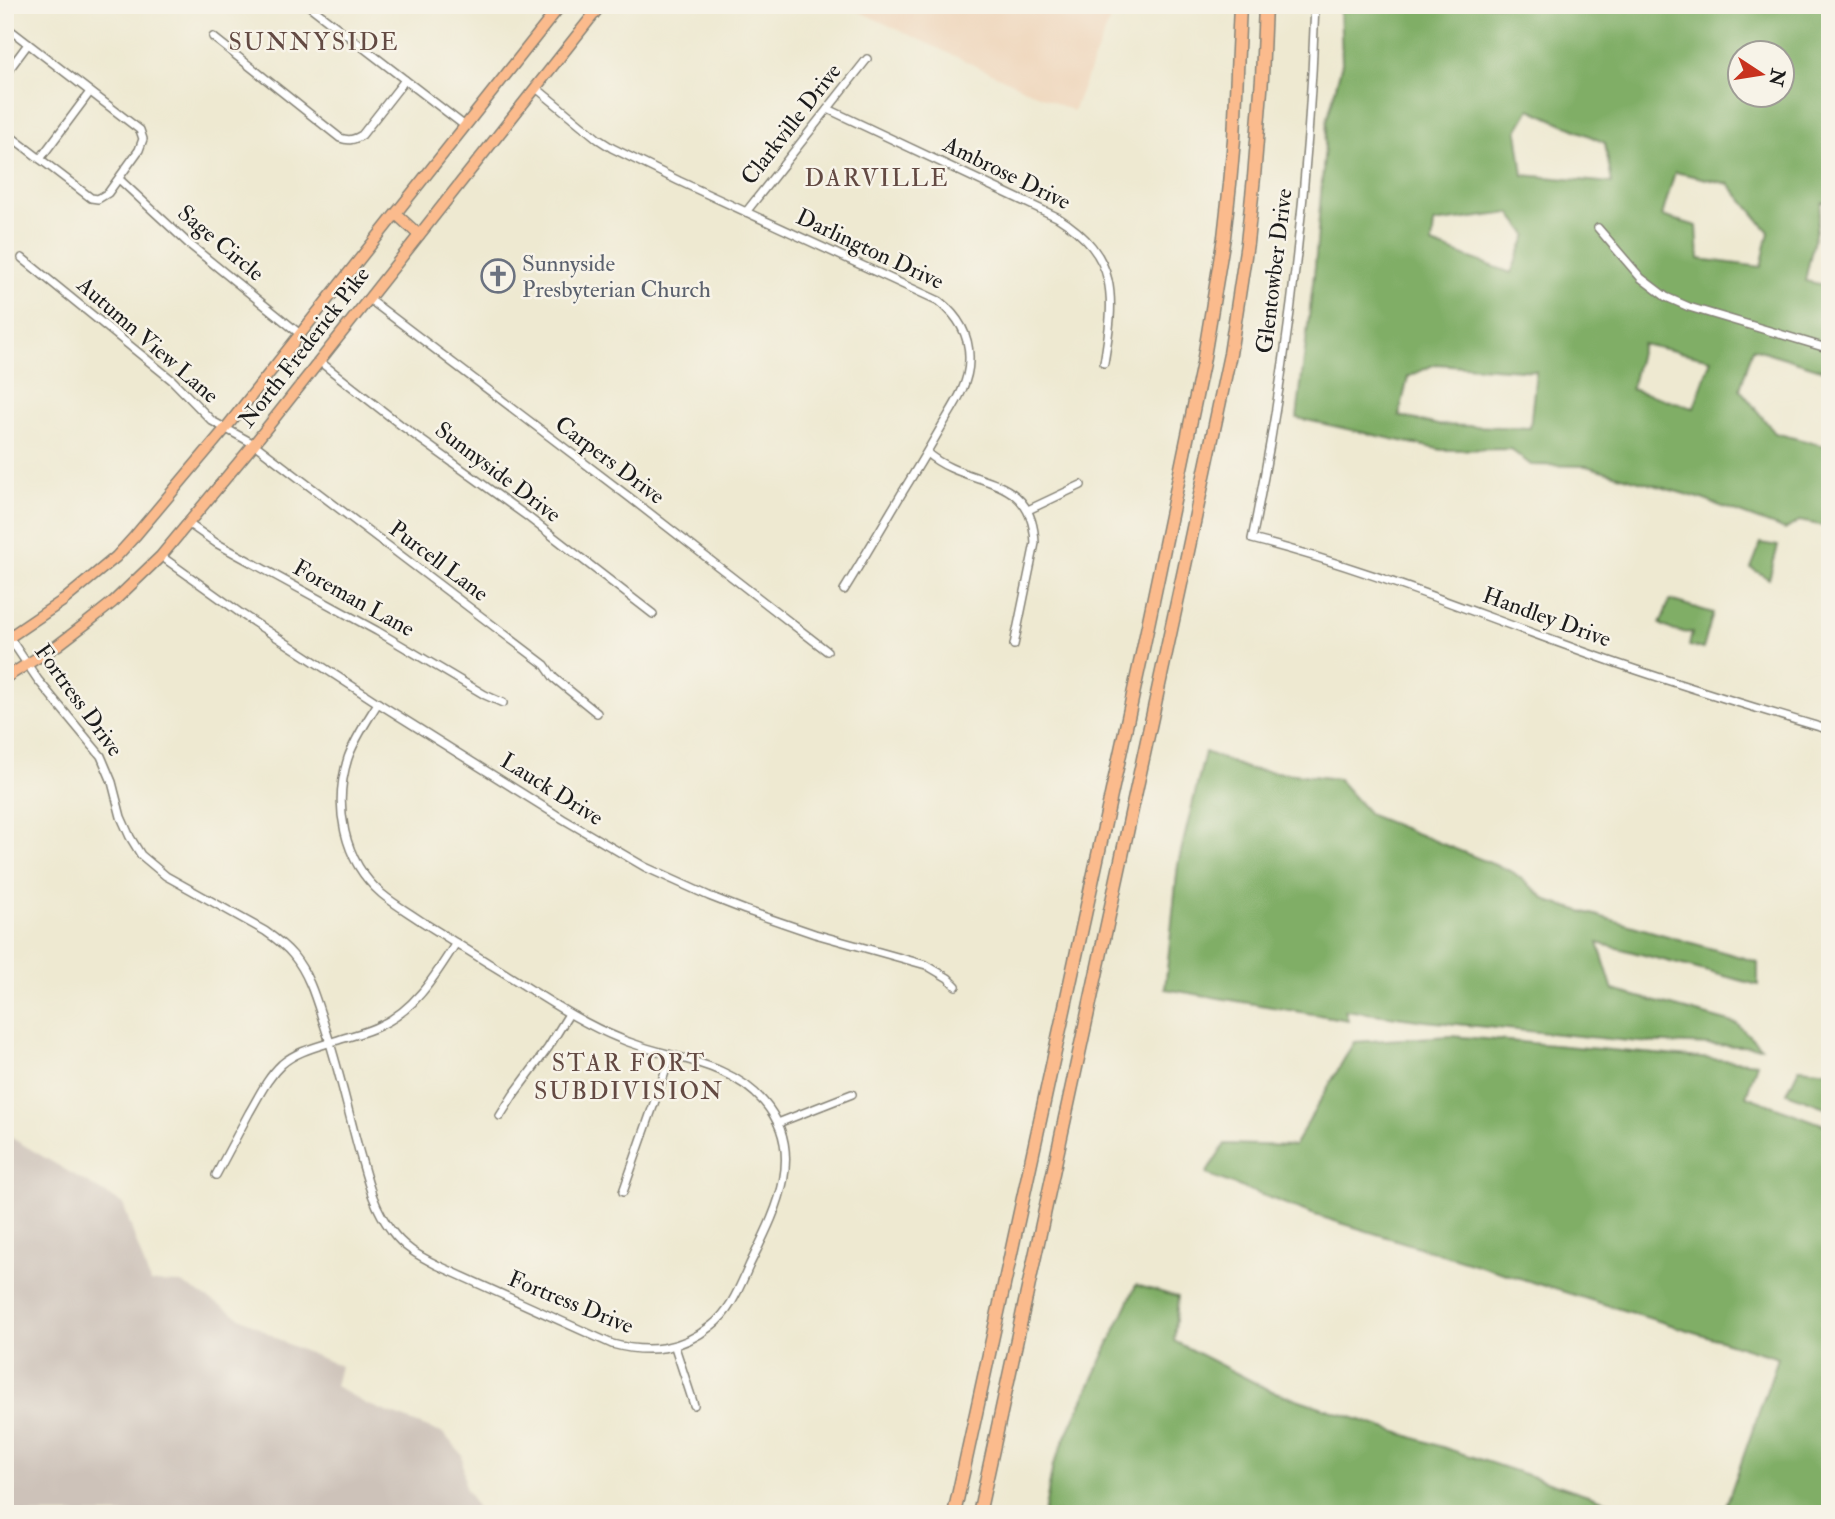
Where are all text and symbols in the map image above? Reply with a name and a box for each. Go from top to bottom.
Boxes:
district label: SUNNYSIDE [229,27,399,58]
north arrow [1727,38,1797,108]
street label: Clarkville Drive [734,57,848,191]
text: N [1763,66,1790,89]
street label: Ambrose Drive [938,129,1076,216]
district label: DARVILLE [804,163,950,194]
street label: Glentowber Drive [1249,187,1299,355]
street label: Sage Circle [172,198,270,288]
street label: Darlington Drive [792,202,949,296]
place label: Sunnyside Presbyterian Church [522,249,711,304]
church icon: Sunnyside Presbyterian Church [479,257,517,295]
street label: North Frederick Pike [232,260,376,433]
street label: Autumn View Lane [70,270,225,410]
street label: Carpers Drive [549,409,671,512]
street label: Sunnyside Drive [429,415,567,529]
street label: Purcell Lane [384,514,495,608]
street label: Foreman Lane [288,553,420,644]
street label: Handley Drive [1479,580,1615,654]
street label: Fortress Drive [28,638,130,762]
street label: Lauck Drive [495,746,609,832]
district label: STAR FORT SUBDIVISION [534,1048,724,1107]
street label: Fortress Drive [504,1264,638,1340]

